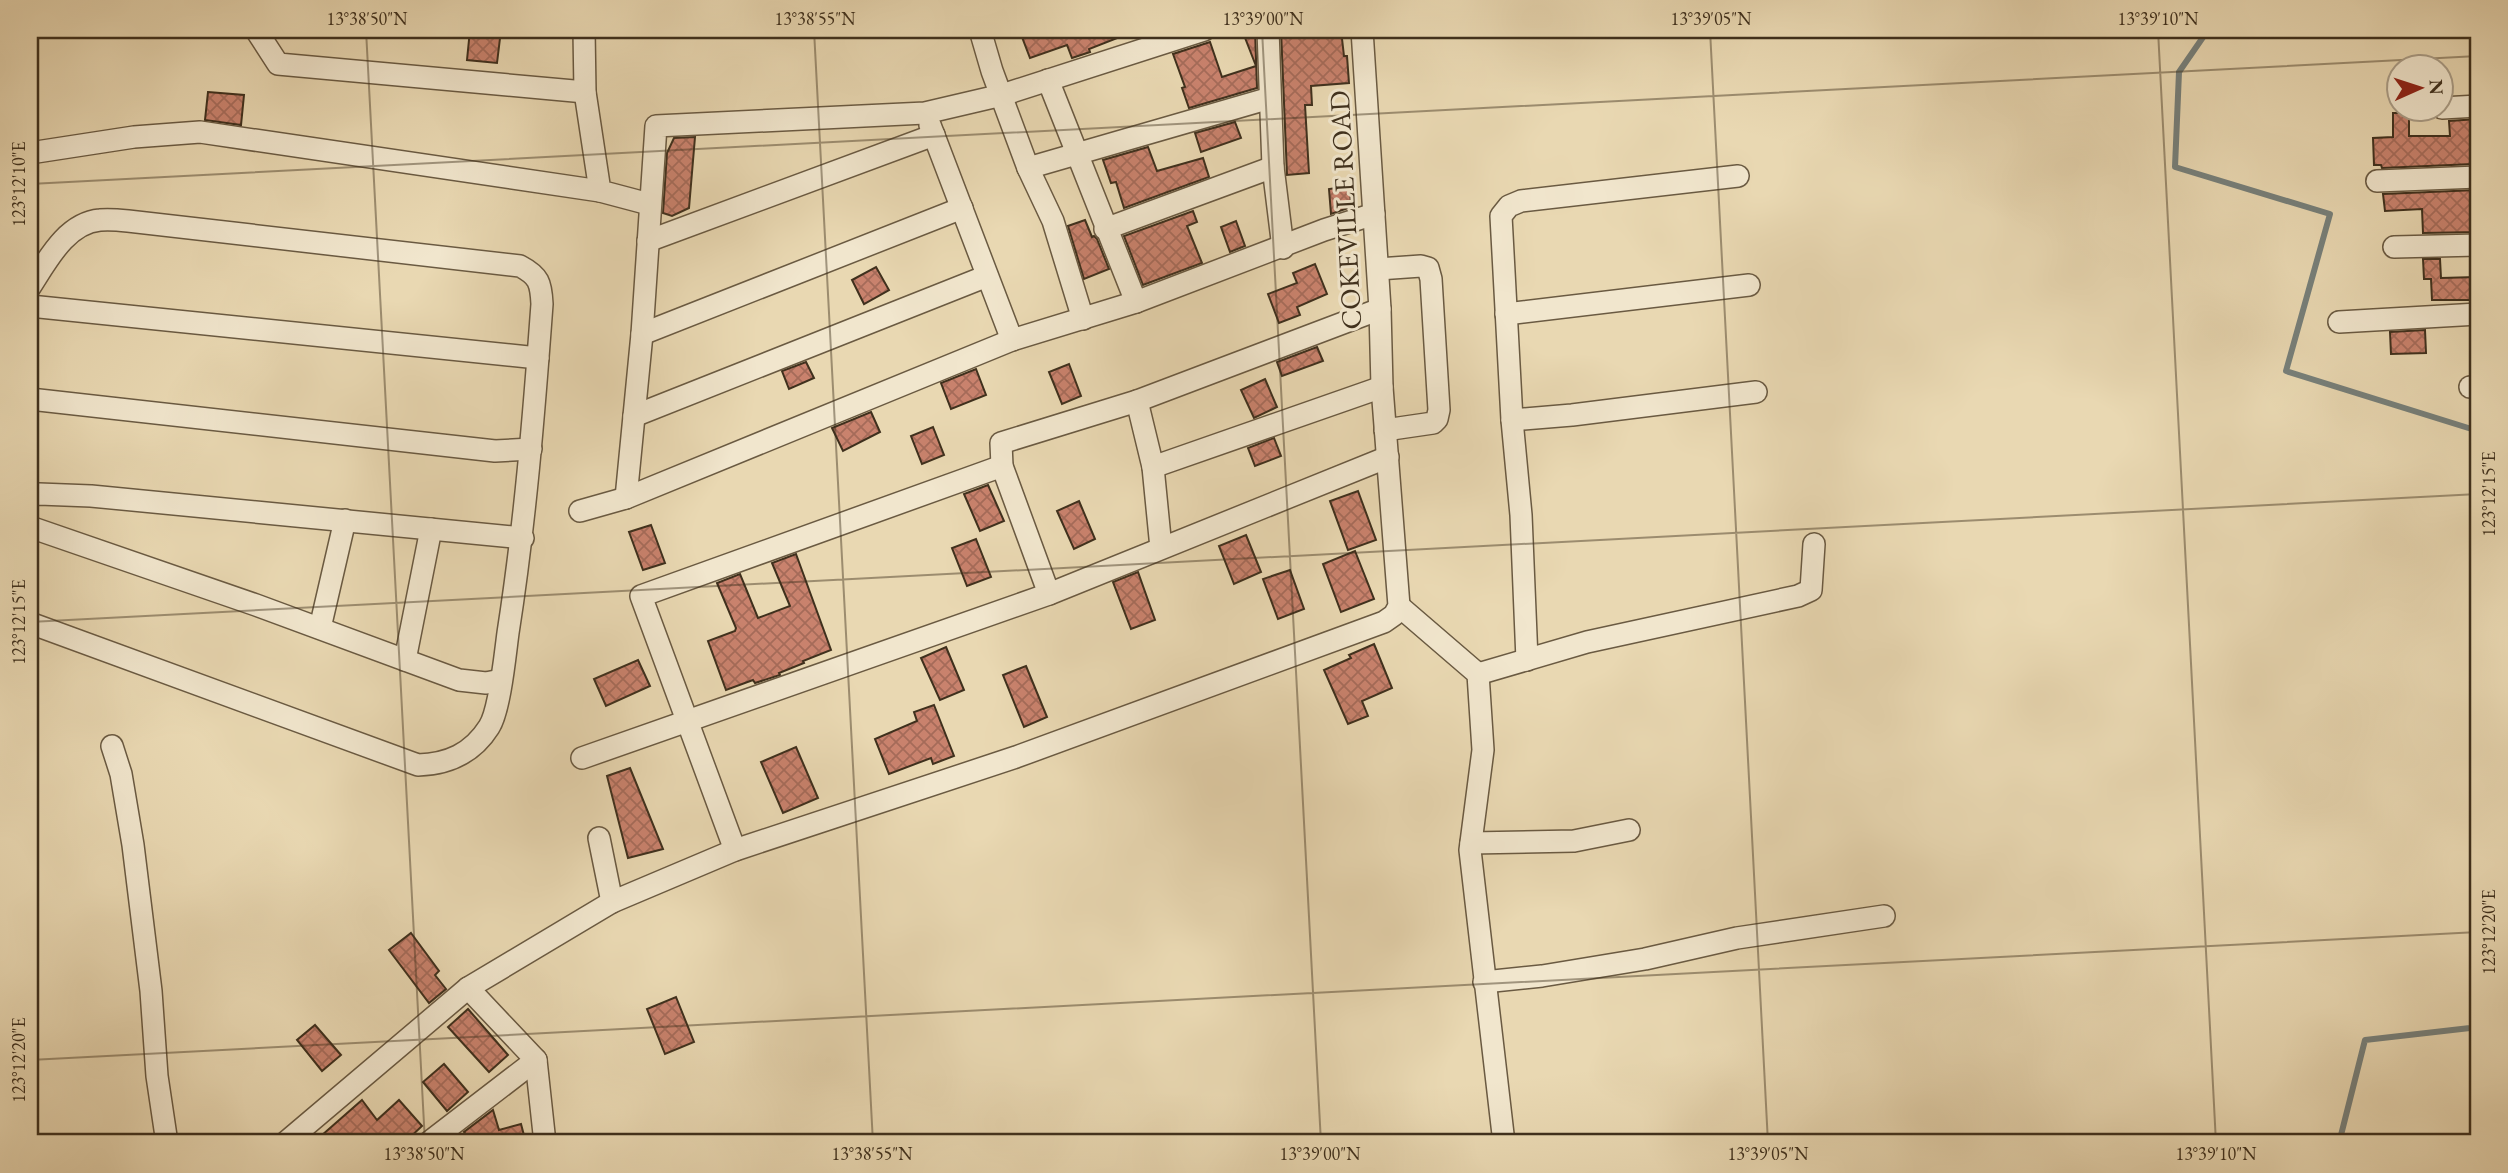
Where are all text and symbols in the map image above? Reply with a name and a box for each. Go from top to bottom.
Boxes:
text: 13°38'50"N [327,7,408,30]
text: 13°38'55"N [775,7,856,30]
text: 13°39'00"N [1223,7,1304,30]
text: 13°39'05"N [1671,7,1752,30]
text: 13°39'10"N [2118,7,2199,30]
north arrow [2386,52,2456,122]
text: N [2424,79,2449,96]
street label: COKEVILLE ROAD [1321,89,1369,331]
text: 123°12'10"E [7,141,30,227]
text: 123°12'15"E [2477,451,2500,537]
text: 123°12'15"E [7,579,30,665]
text: 123°12'20"E [2477,889,2500,975]
text: 123°12'20"E [7,1017,30,1103]
text: 13°38'50"N [384,1142,465,1165]
text: 13°38'55"N [832,1142,913,1165]
text: 13°39'00"N [1280,1142,1361,1165]
text: 13°39'05"N [1728,1142,1809,1165]
text: 13°39'10"N [2176,1142,2257,1165]

